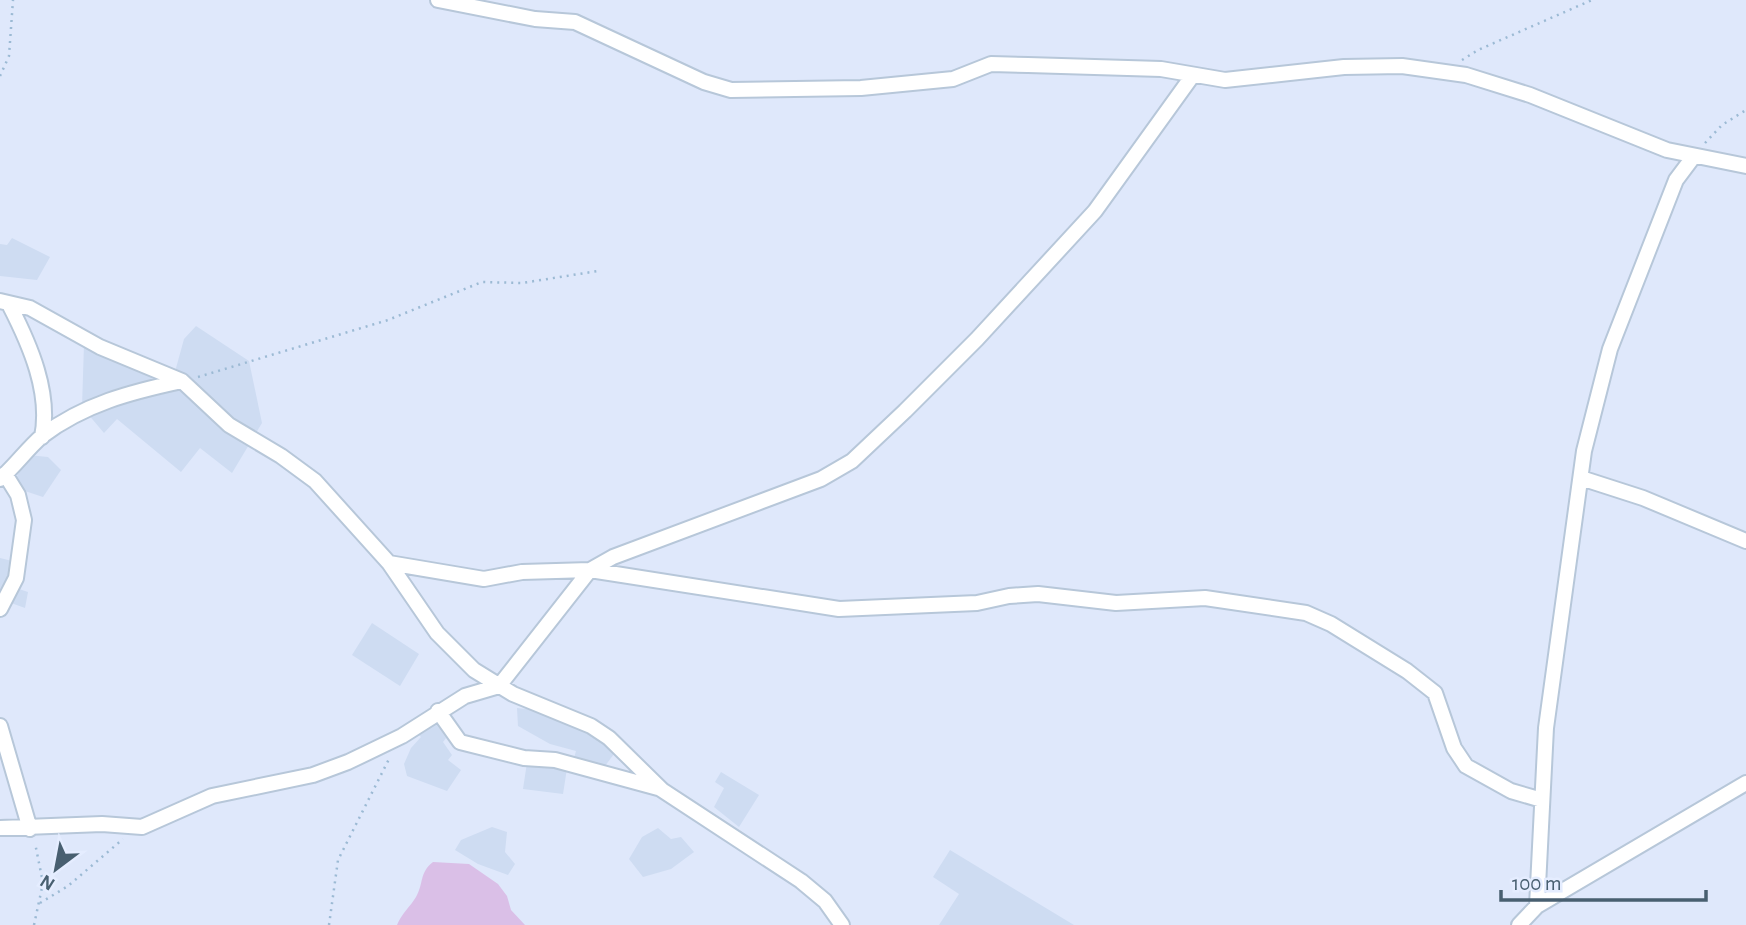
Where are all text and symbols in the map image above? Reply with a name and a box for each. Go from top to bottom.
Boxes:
north arrow [21,834,91,904]
scale bar [1501,858,1706,902]
text: N [37,871,58,894]
text: 100 m [1512,873,1562,894]

